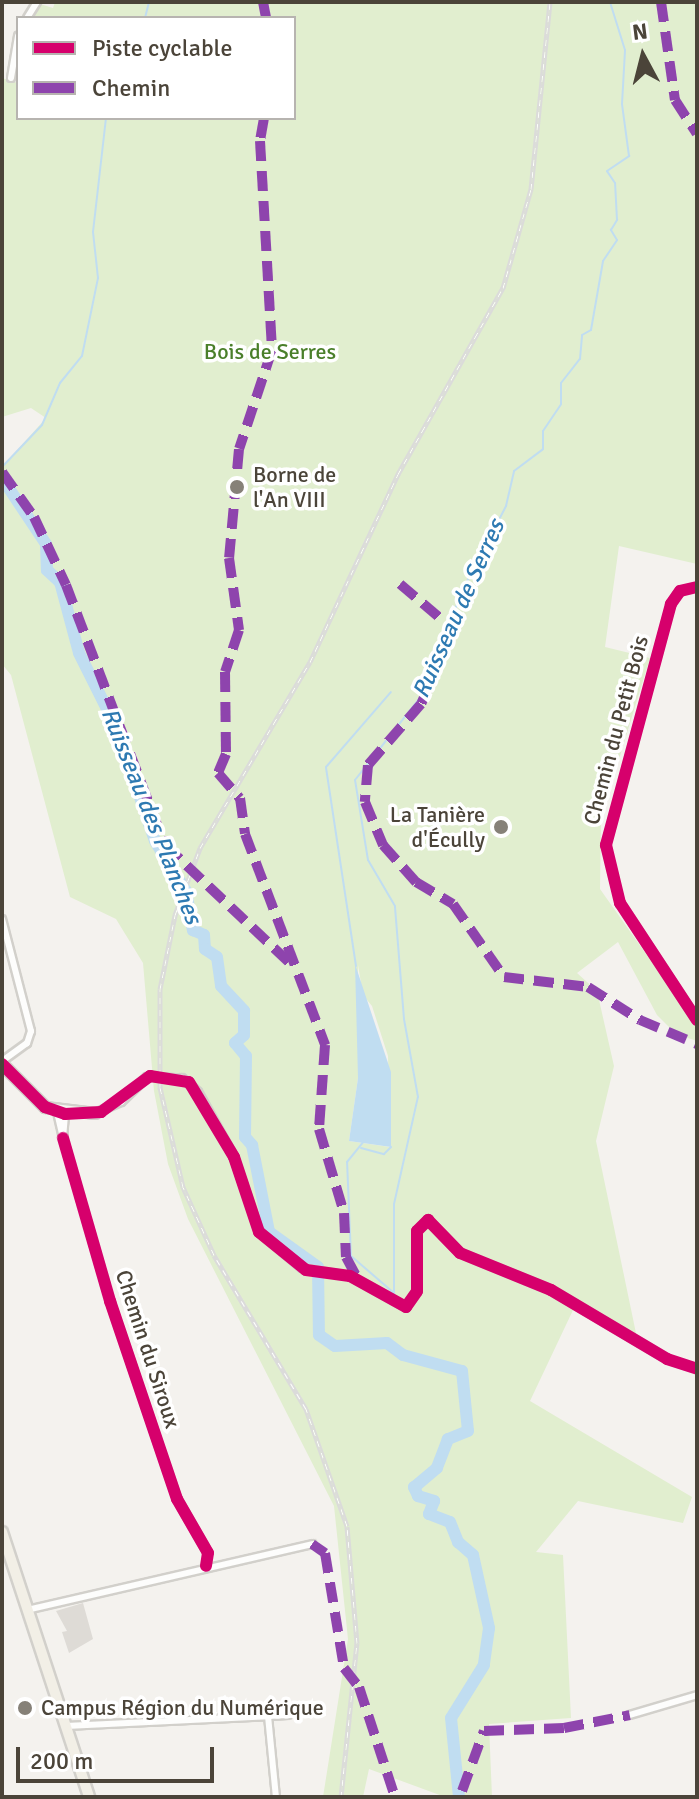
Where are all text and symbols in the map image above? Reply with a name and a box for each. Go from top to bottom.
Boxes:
legend [16,16,296,120]
north arrow [603,16,683,96]
text: N [631,17,649,46]
text: Piste cyclable [92,33,232,63]
text: Chemin [92,73,170,103]
park label: Bois de Serres [204,339,336,365]
place label: Borne de l'An VIII [253,461,336,512]
marker: Borne de l'An VIII [228,478,246,496]
water label: Ruisseau de Serres [407,515,511,703]
street label: Chemin du Petit Bois [578,633,654,827]
water label: Ruisseau des Planches [94,704,208,928]
place label: La Tanière d'Écully [390,801,485,852]
marker: La Tanière d'Écully [492,818,510,836]
street label: Chemin du Siroux [110,1267,186,1431]
place label: Campus Région du Numérique [41,1695,324,1721]
marker: Campus Région du Numérique [16,1699,34,1717]
scale bar [20,1731,218,1781]
text: 200 m [30,1746,93,1776]

